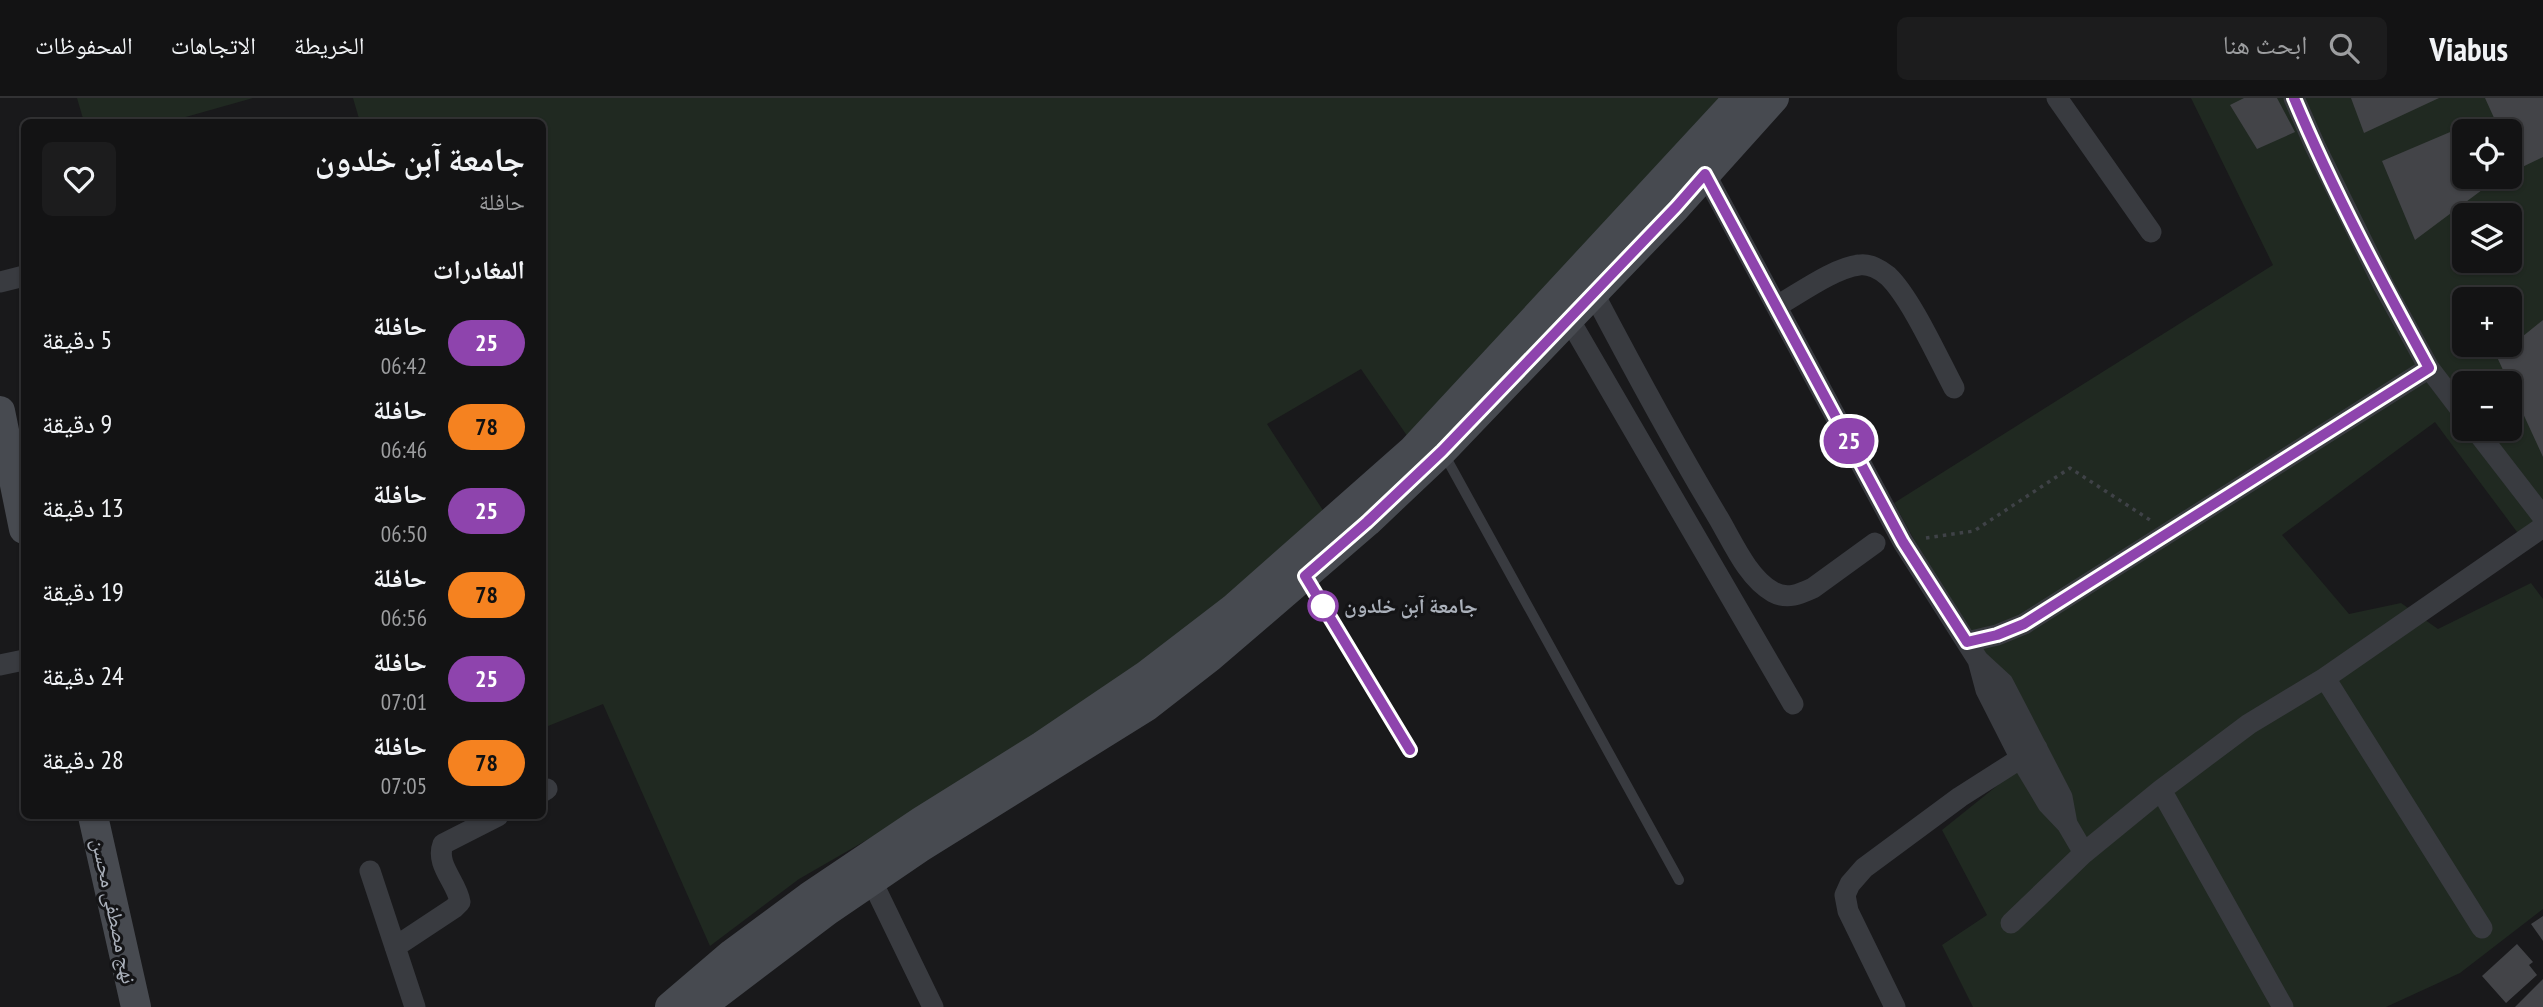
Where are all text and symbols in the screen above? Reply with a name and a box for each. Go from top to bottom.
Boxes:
search box [1897,17,2387,80]
text: Viabus [2429,27,2508,70]
text: ابحث هنا [2223,28,2307,61]
icon: search [2325,29,2363,67]
text: المحفوظات [35,30,133,61]
text: الاتجاهات [171,30,256,61]
text: الخريطة [294,30,365,61]
map controls [2452,119,2522,441]
button: locate [2452,119,2522,189]
text: جامعة آبن خلدون [315,137,525,180]
button: heart [42,142,116,216]
text: حافلة [479,187,525,216]
button: layers [2452,203,2522,273]
text: المغادرات [433,253,525,286]
button: + [2452,287,2522,357]
text: حافلة [373,309,427,342]
text: 5 دقيقة [42,323,112,356]
text: 25 [475,327,498,358]
text: 06:42 [381,351,427,380]
button: − [2452,371,2522,441]
text: حافلة [373,393,427,426]
text: 9 دقيقة [42,407,112,440]
text: 78 [475,411,498,442]
line badge: 25 [1818,418,1881,464]
text: 25 [1838,425,1860,456]
text: 06:46 [381,435,427,464]
text: حافلة [373,477,427,510]
text: 13 دقيقة [42,491,124,524]
text: 25 [475,495,498,526]
text: 06:50 [381,519,427,548]
text: حافلة [373,561,427,594]
text: 19 دقيقة [42,575,124,608]
text: 78 [475,579,498,610]
marker: جامعة آبن خلدون [1308,591,1338,621]
place label: جامعة آبن خلدون [1344,592,1478,619]
text: 06:56 [381,603,427,632]
text: حافلة [373,645,427,678]
text: 24 دقيقة [42,659,124,692]
text: 25 [475,663,498,694]
text: 07:01 [381,687,427,716]
text: حافلة [373,729,427,762]
text: 28 دقيقة [42,743,124,776]
text: 78 [475,747,498,778]
text: 07:05 [381,771,427,800]
street label: نهج مصطفى محسن [86,836,143,986]

